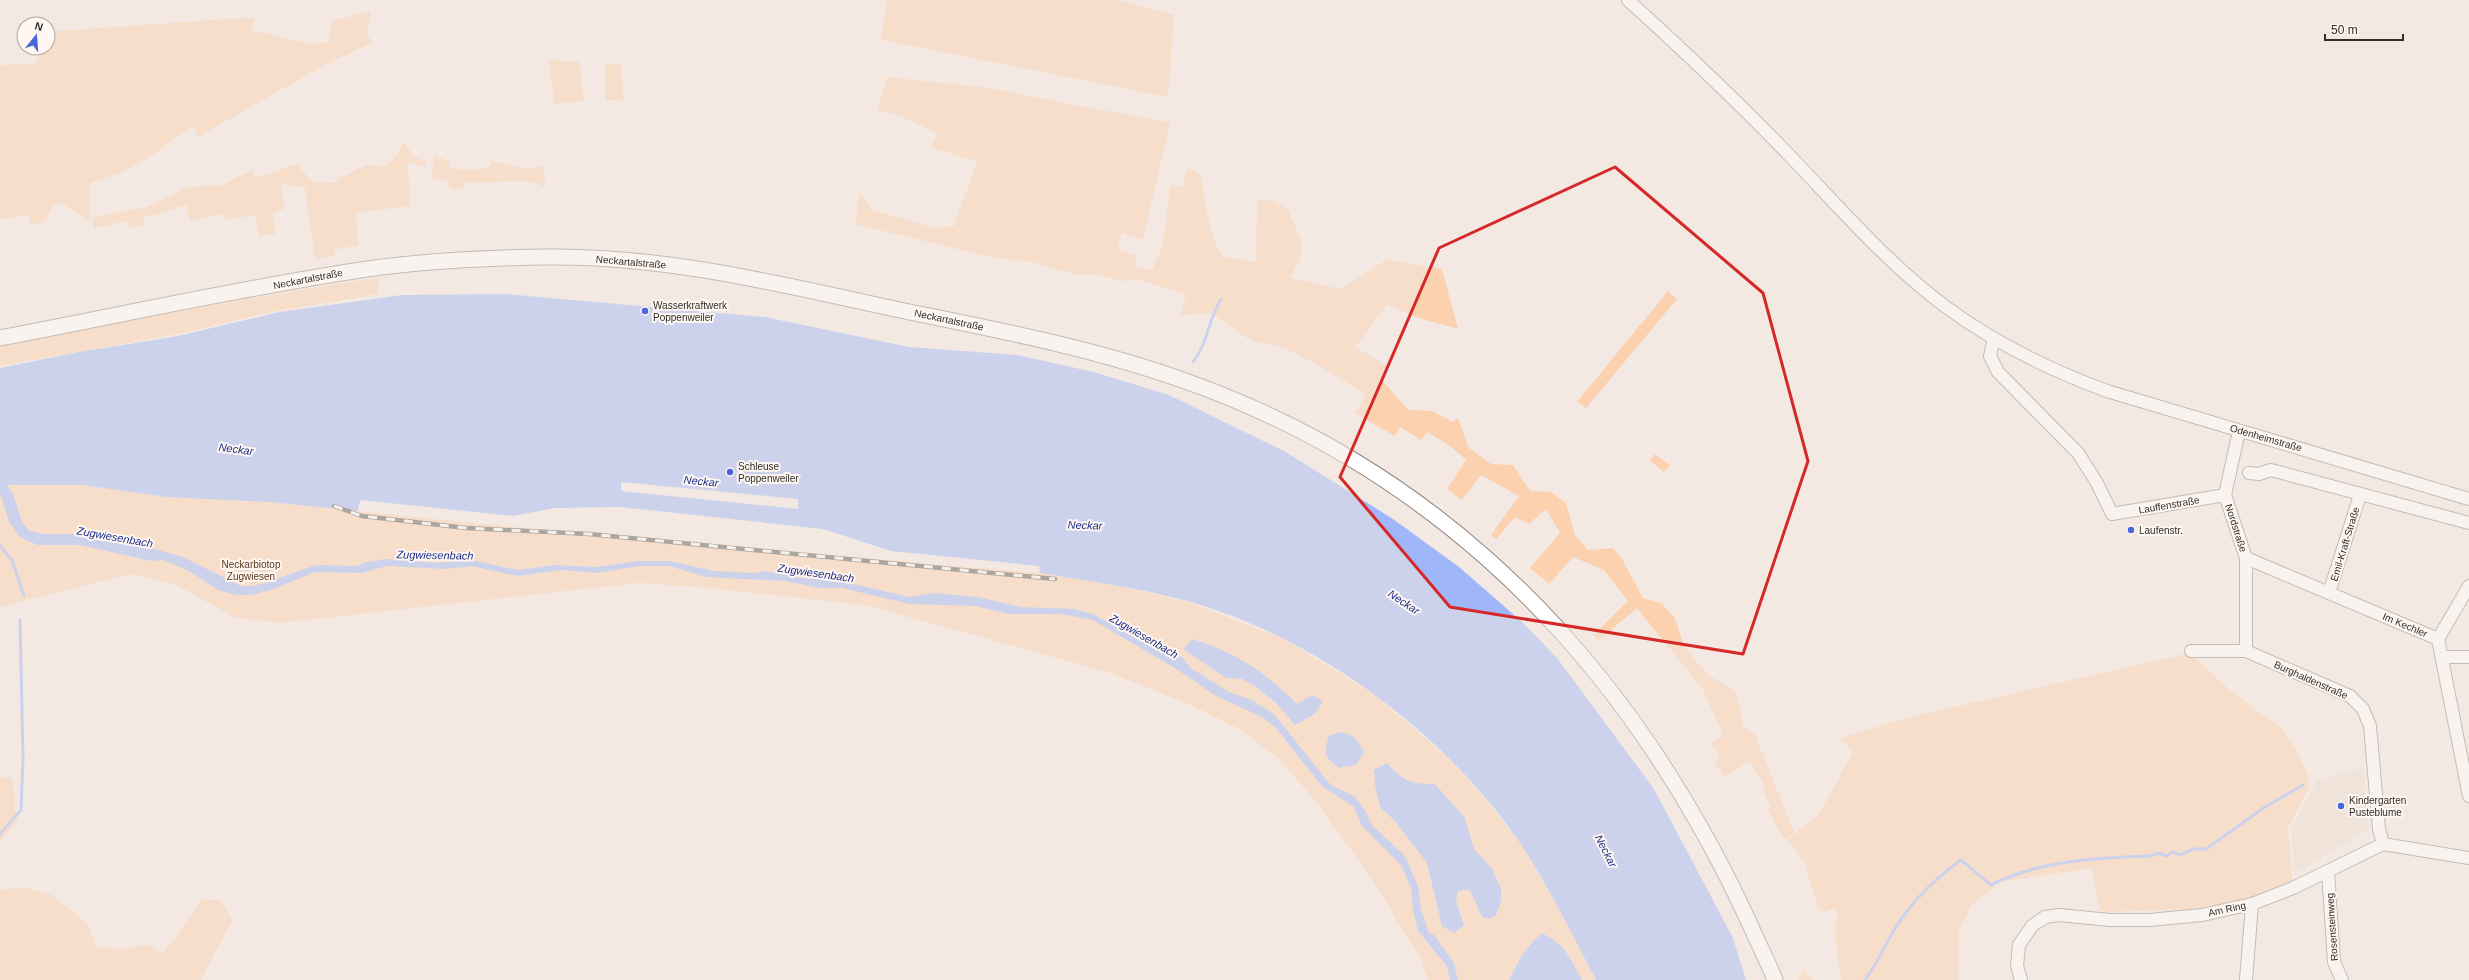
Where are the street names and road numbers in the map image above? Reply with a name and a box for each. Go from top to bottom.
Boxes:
street label: Neckartalstraße [595,253,667,271]
street label: Neckartalstraße [272,267,344,291]
street label: Neckartalstraße [913,307,985,333]
street label: Odenheimstraße [2229,422,2304,454]
street label: Lauffenstraße [2138,494,2201,516]
street label: Nordstraße [2223,503,2249,554]
street label: Emil-Kraft-Straße [2328,505,2362,583]
street label: Im Kechler [2381,611,2430,640]
street label: Burghaldenstraße [2272,659,2350,701]
street label: Rosensteinweg [2324,893,2340,961]
street label: Am Ring [2207,900,2247,918]

